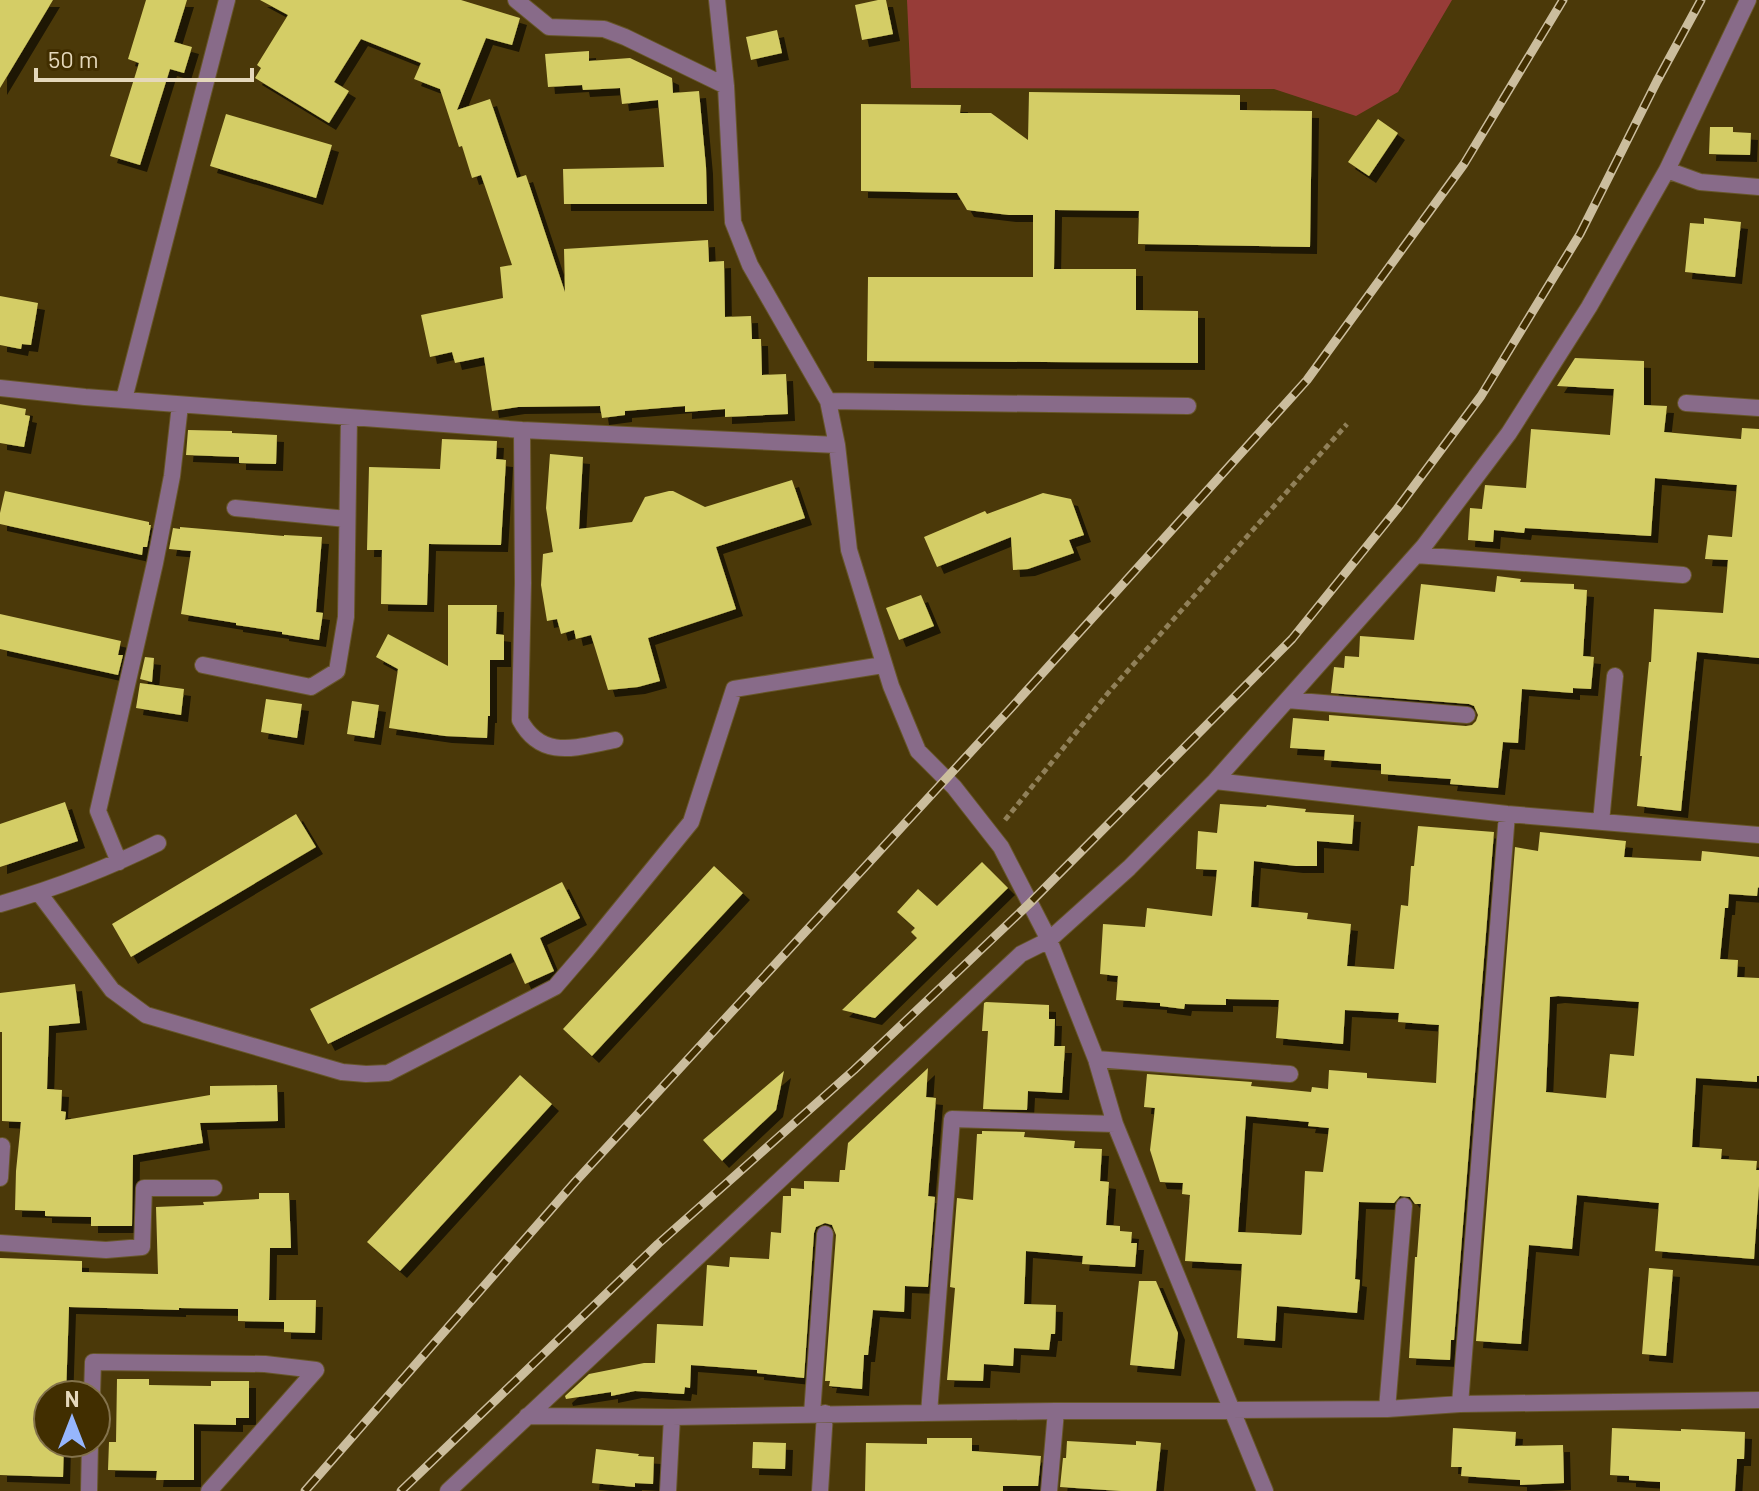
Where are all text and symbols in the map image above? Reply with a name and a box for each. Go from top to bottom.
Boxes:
scale bar [36,32,252,82]
text: 50 m [48,44,99,73]
north arrow [32,1379,112,1459]
text: N [65,1385,79,1411]

